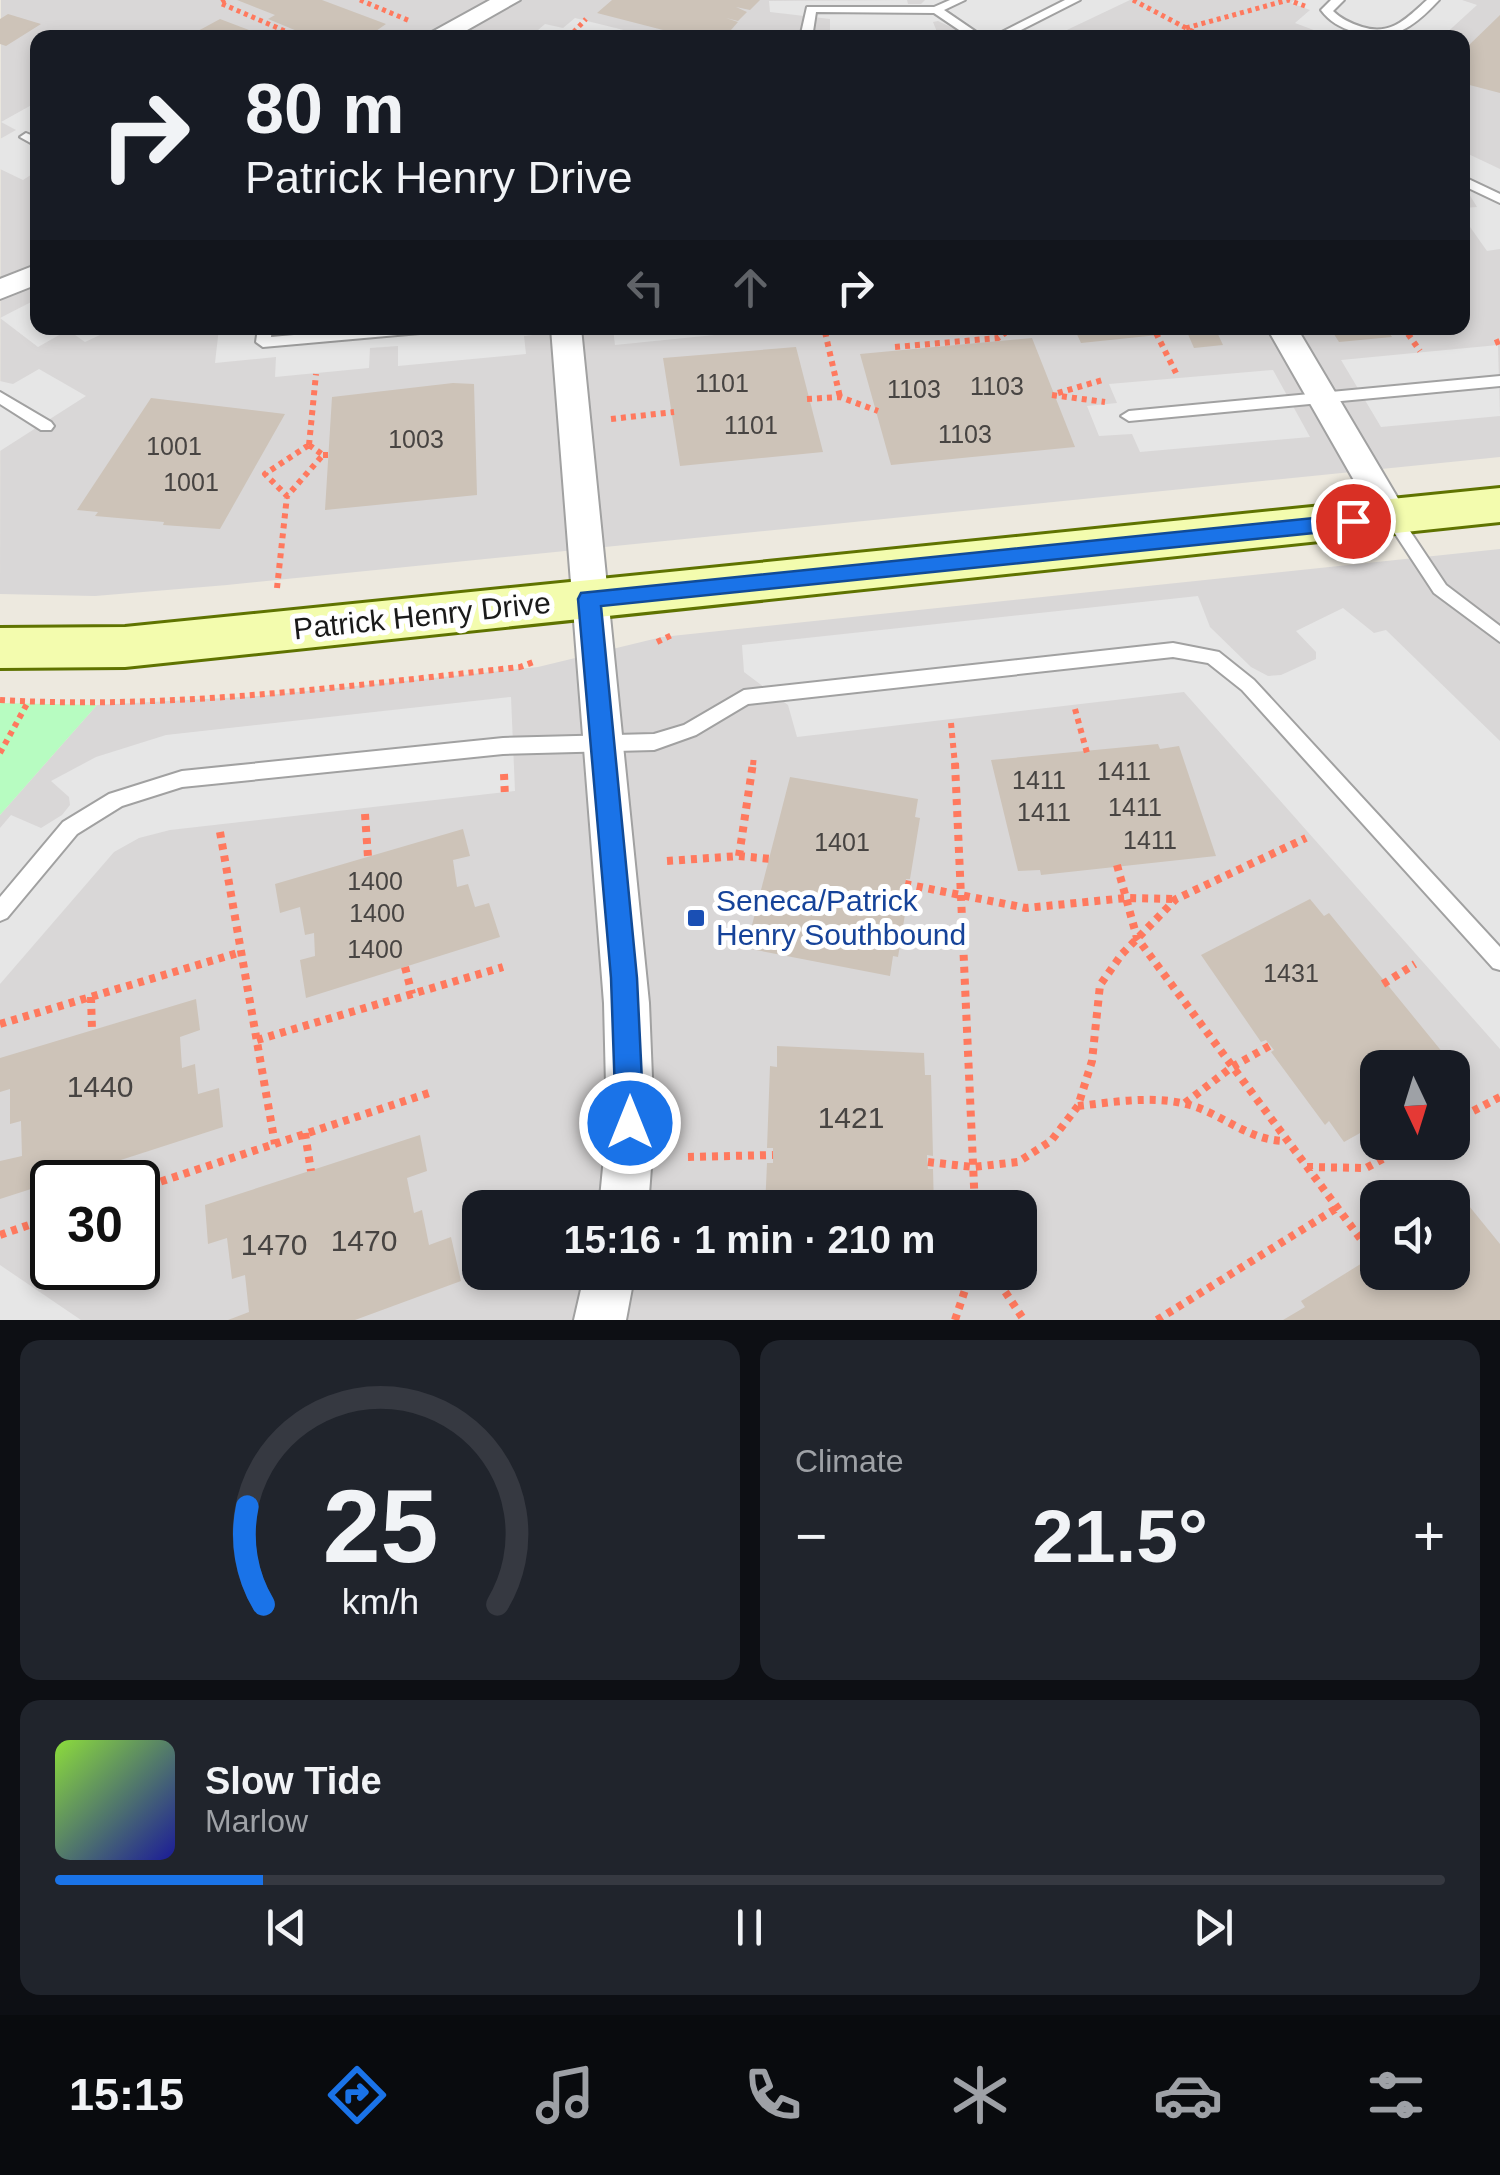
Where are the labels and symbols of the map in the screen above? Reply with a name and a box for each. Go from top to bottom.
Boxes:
house number: 1101 [695,369,749,397]
house number: 1103 [970,372,1024,400]
house number: 1103 [887,375,941,403]
house number: 1101 [724,411,778,439]
house number: 1103 [938,420,992,448]
house number: 1003 [388,425,444,453]
house number: 1001 [146,432,202,460]
house number: 1001 [163,468,219,496]
pin [1311,479,1396,564]
street label: Patrick Henry Drive [292,586,552,645]
house number: 1411 [1097,757,1151,785]
house number: 1411 [1012,766,1066,794]
house number: 1411 [1108,793,1162,821]
house number: 1411 [1017,798,1071,826]
house number: 1411 [1123,826,1177,854]
house number: 1401 [814,828,870,856]
house number: 1400 [347,867,403,895]
place label: Seneca/Patrick Henry Southbound [716,884,966,951]
house number: 1400 [349,899,405,927]
marker: Seneca/Patrick Henry Southbound [685,907,707,929]
house number: 1400 [347,935,403,963]
house number: 1431 [1263,959,1319,987]
north arrow [1360,1050,1470,1160]
house number: 1440 [67,1070,133,1103]
position arrow [578,1071,682,1175]
house number: 1421 [818,1101,884,1134]
speed limit sign: 30 [30,1160,160,1290]
house number: 1470 [331,1224,397,1257]
house number: 1470 [241,1228,307,1261]

